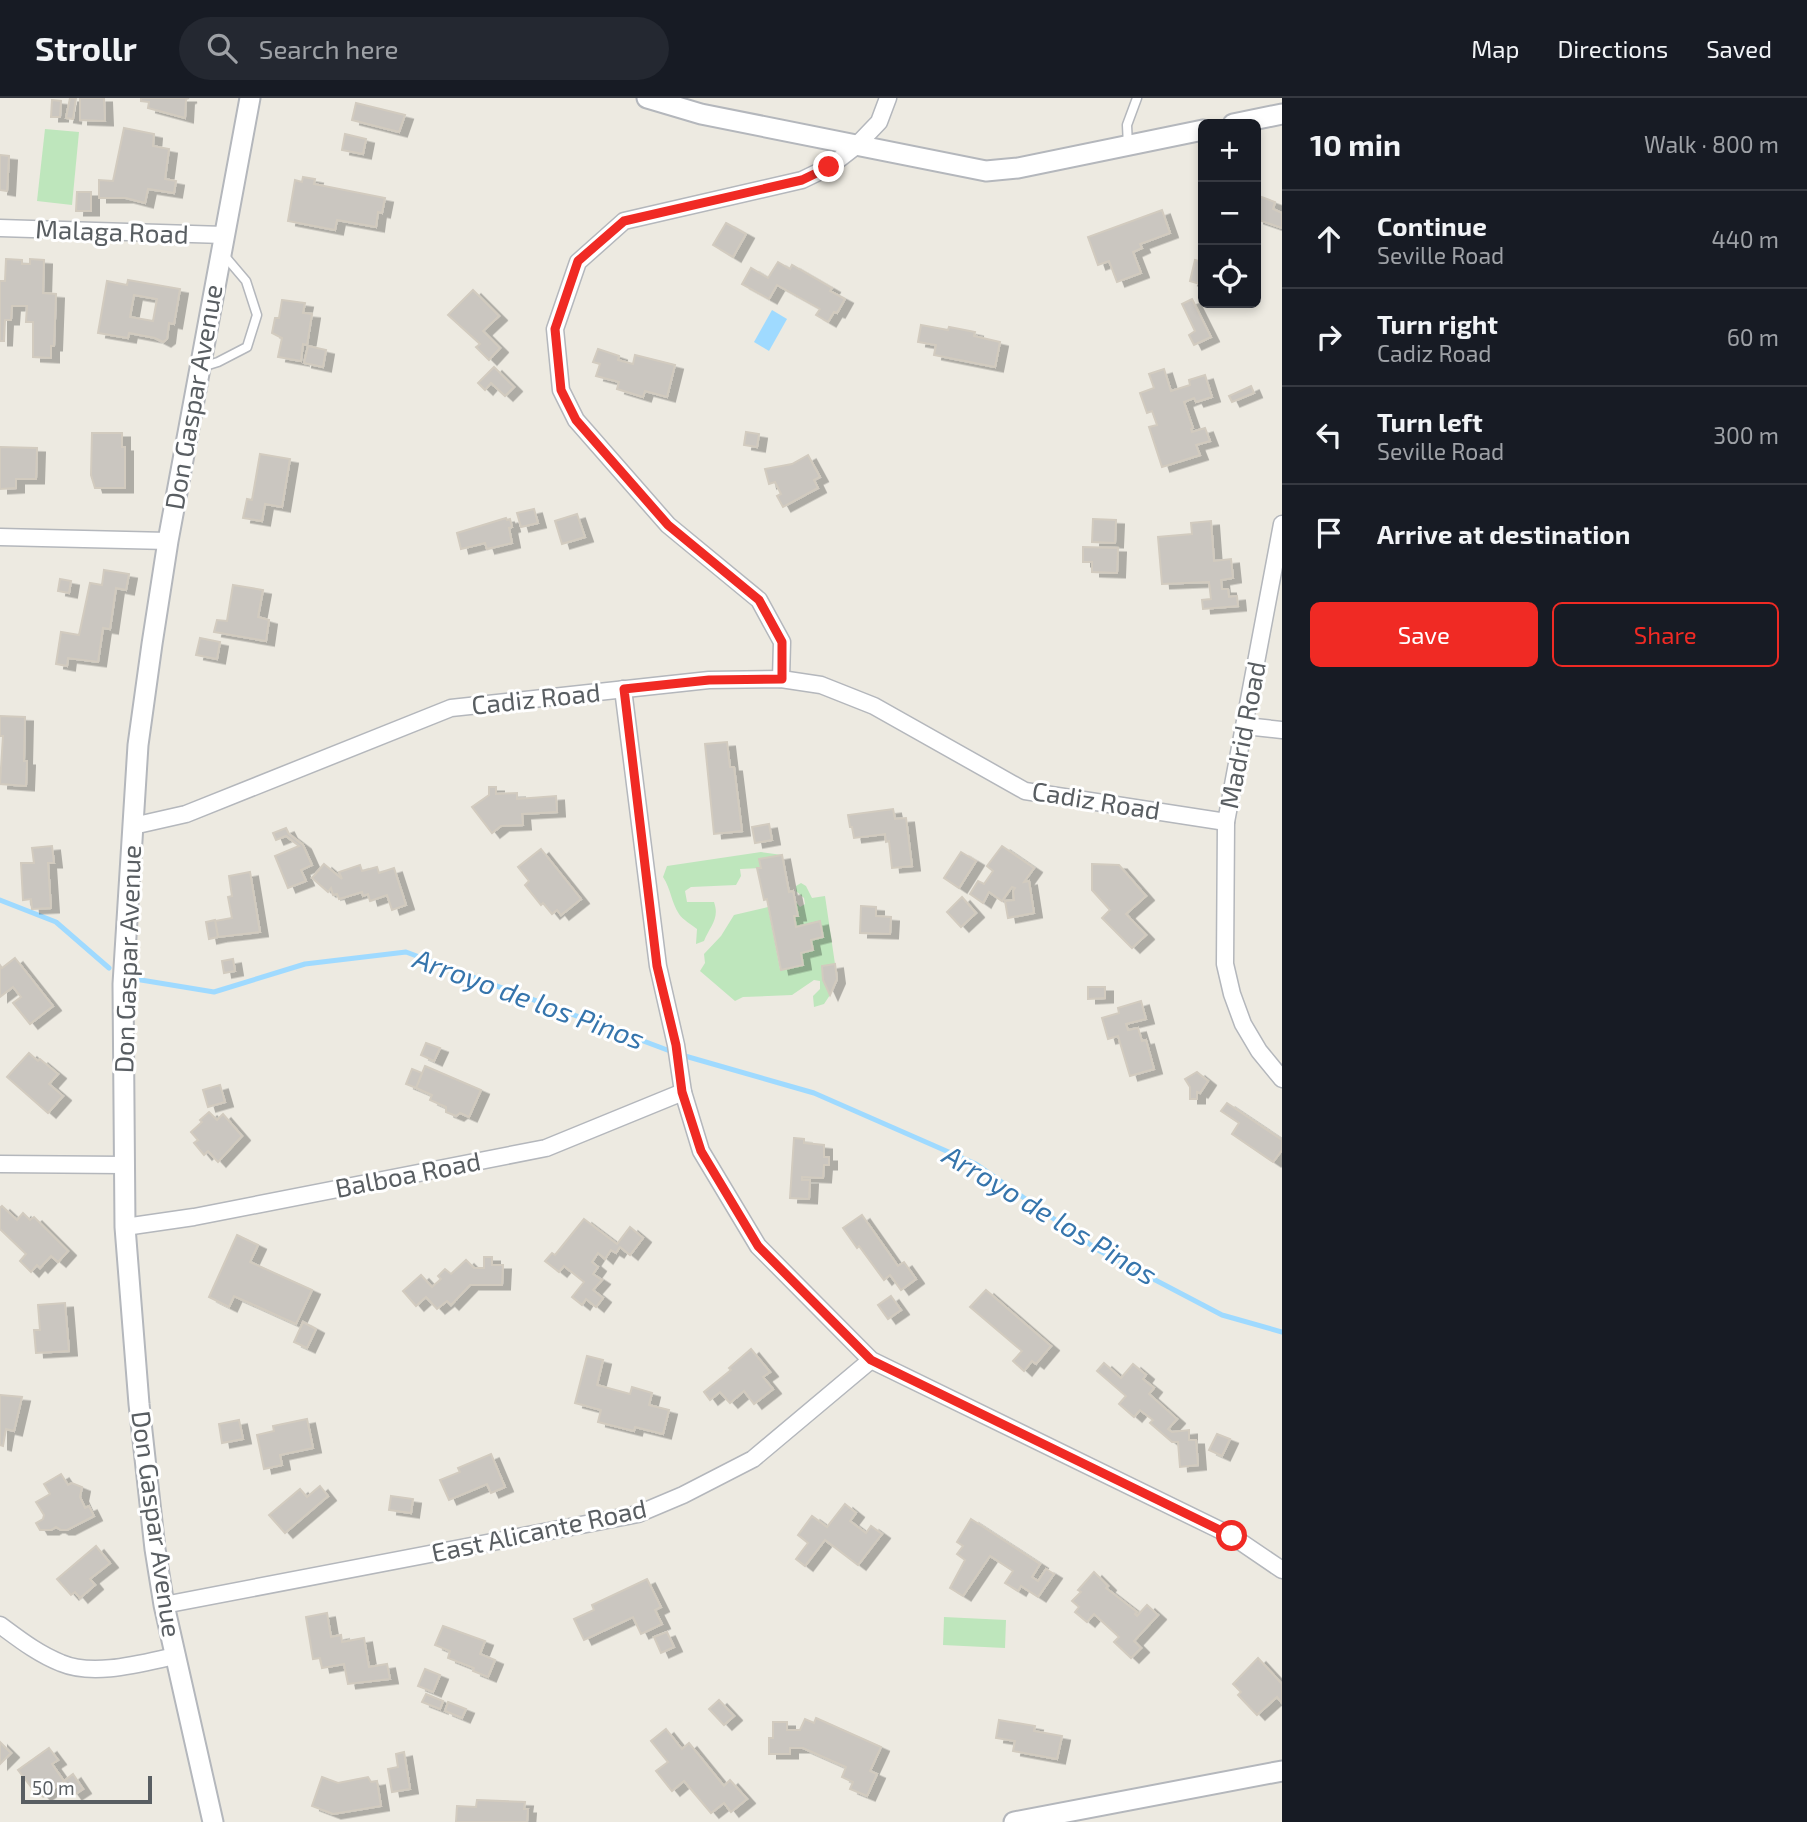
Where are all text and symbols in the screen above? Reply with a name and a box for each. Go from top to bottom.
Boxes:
search box [179,17,669,80]
text: Strollr [35,28,137,68]
icon: search [203,29,241,67]
text: Search here [259,33,398,64]
text: Map [1471,34,1519,63]
text: Directions [1557,34,1668,63]
text: Saved [1706,34,1772,63]
map controls [1198,119,1261,308]
button: + [1198,119,1261,182]
text: 10 min [1310,126,1401,162]
text: Walk · 800 m [1644,130,1779,158]
route end [813,151,844,182]
button: − [1198,182,1261,245]
text: Continue [1377,210,1487,241]
street label: Malaga Road [35,212,189,249]
icon: ahead [1310,220,1348,258]
text: 440 m [1712,225,1779,253]
text: Seville Road [1377,241,1504,269]
button: locate [1198,245,1261,308]
street label: Don Gaspar Avenue [157,282,228,512]
text: Turn right [1377,308,1498,339]
icon: right [1310,318,1348,356]
text: 60 m [1727,323,1779,351]
text: Cadiz Road [1377,339,1491,367]
text: Turn left [1377,406,1483,437]
icon: left [1310,416,1348,454]
text: 300 m [1713,421,1779,449]
text: Seville Road [1377,437,1504,465]
icon: arrive [1310,514,1348,552]
text: Arrive at destination [1377,518,1630,549]
button: Save [1310,602,1538,667]
button: Share [1552,602,1779,667]
street label: Madrid Road [1212,658,1271,811]
street label: Cadiz Road [470,675,602,720]
street label: Cadiz Road [1030,774,1163,825]
street label: Don Gaspar Avenue [107,844,146,1074]
water label: Arroyo de los Pinos [408,940,649,1056]
water label: Arroyo de los Pinos [937,1136,1164,1291]
street label: Balboa Road [332,1144,483,1203]
street label: Don Gaspar Avenue [126,1409,189,1639]
street label: East Alicante Road [428,1492,649,1567]
route start [1216,1520,1247,1551]
scale bar [21,1773,152,1805]
text: 50 m [32,1776,75,1799]

